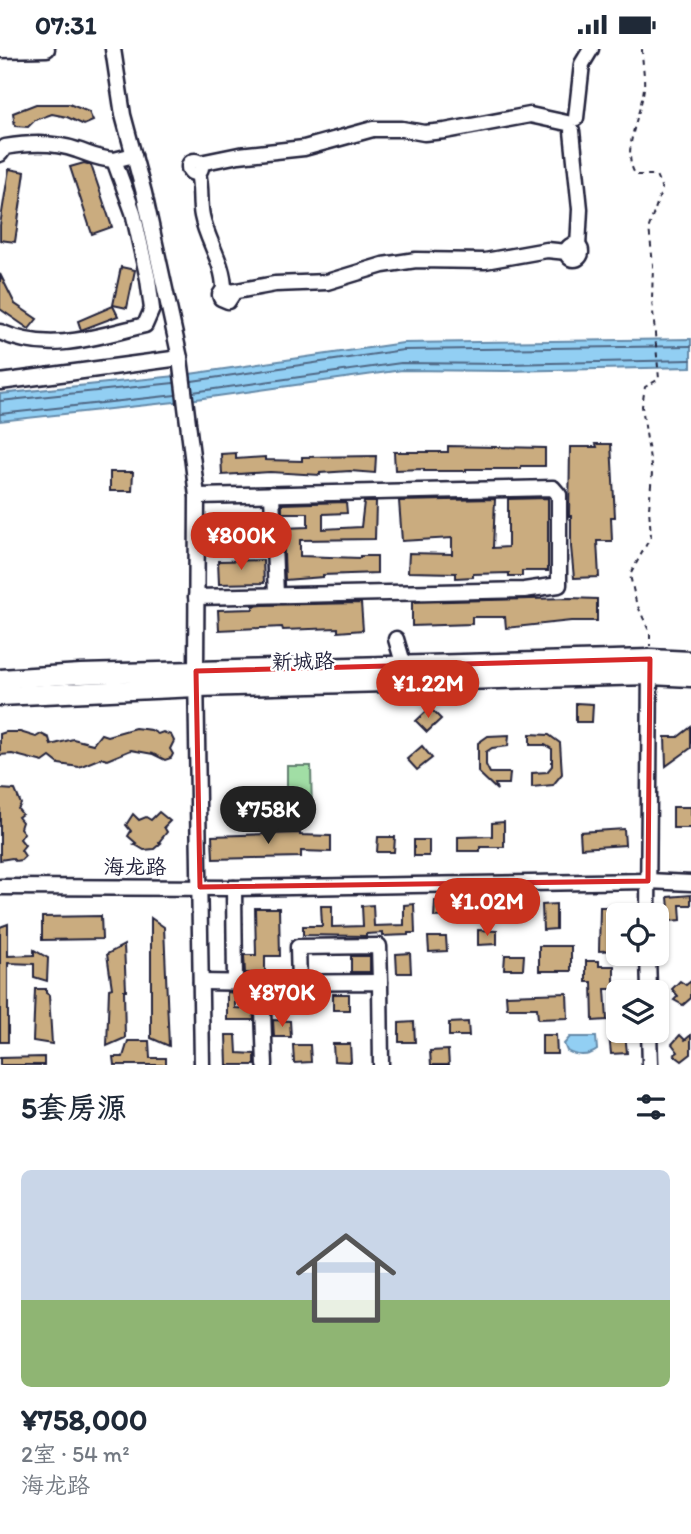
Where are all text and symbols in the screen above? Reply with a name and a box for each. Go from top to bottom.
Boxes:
text: 07:31 [35,9,97,41]
pin: ¥800K [192,512,290,572]
text: ¥800K [207,521,275,549]
street label: 新城路 [271,648,335,674]
pin: ¥1.22M [371,661,485,720]
text: ¥1.22M [392,669,464,697]
pin: ¥758K [219,787,317,846]
text: ¥758K [236,795,300,823]
street label: 海龙路 [104,854,167,879]
pin: ¥1.02M [430,879,544,938]
text: ¥1.02M [450,887,524,915]
map controls [606,903,669,1043]
button: locate [606,903,669,966]
pin: ¥870K [233,969,331,1029]
text: ¥870K [249,978,315,1006]
button: layers [606,980,669,1043]
icon: filters [632,1088,670,1126]
text: 5套房源 [21,1089,127,1126]
icon: home [283,1215,409,1341]
text: ¥758,000 [21,1401,147,1438]
text: 2室 · 54 m² [21,1440,130,1468]
text: 海龙路 [21,1471,90,1499]

